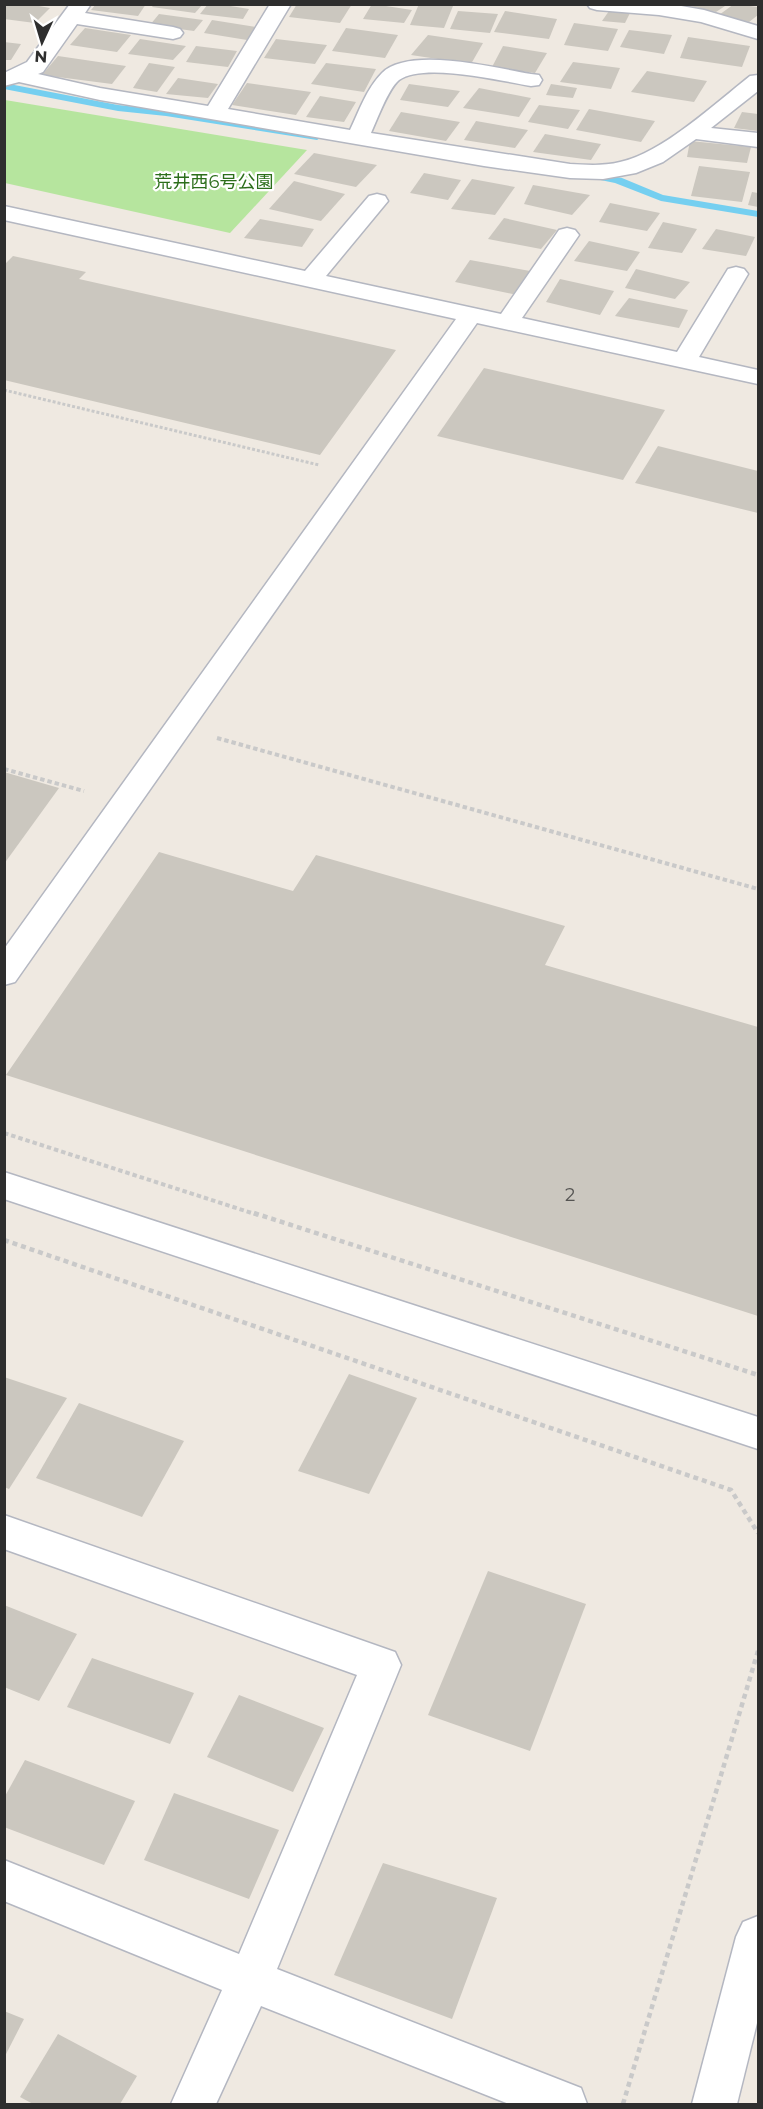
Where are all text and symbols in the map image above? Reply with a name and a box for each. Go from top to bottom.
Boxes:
north arrow [12,12,72,72]
text: N [34,47,48,66]
park label: 荒井西6号公園 [155,171,273,193]
house number: 2 [565,1184,575,1206]

